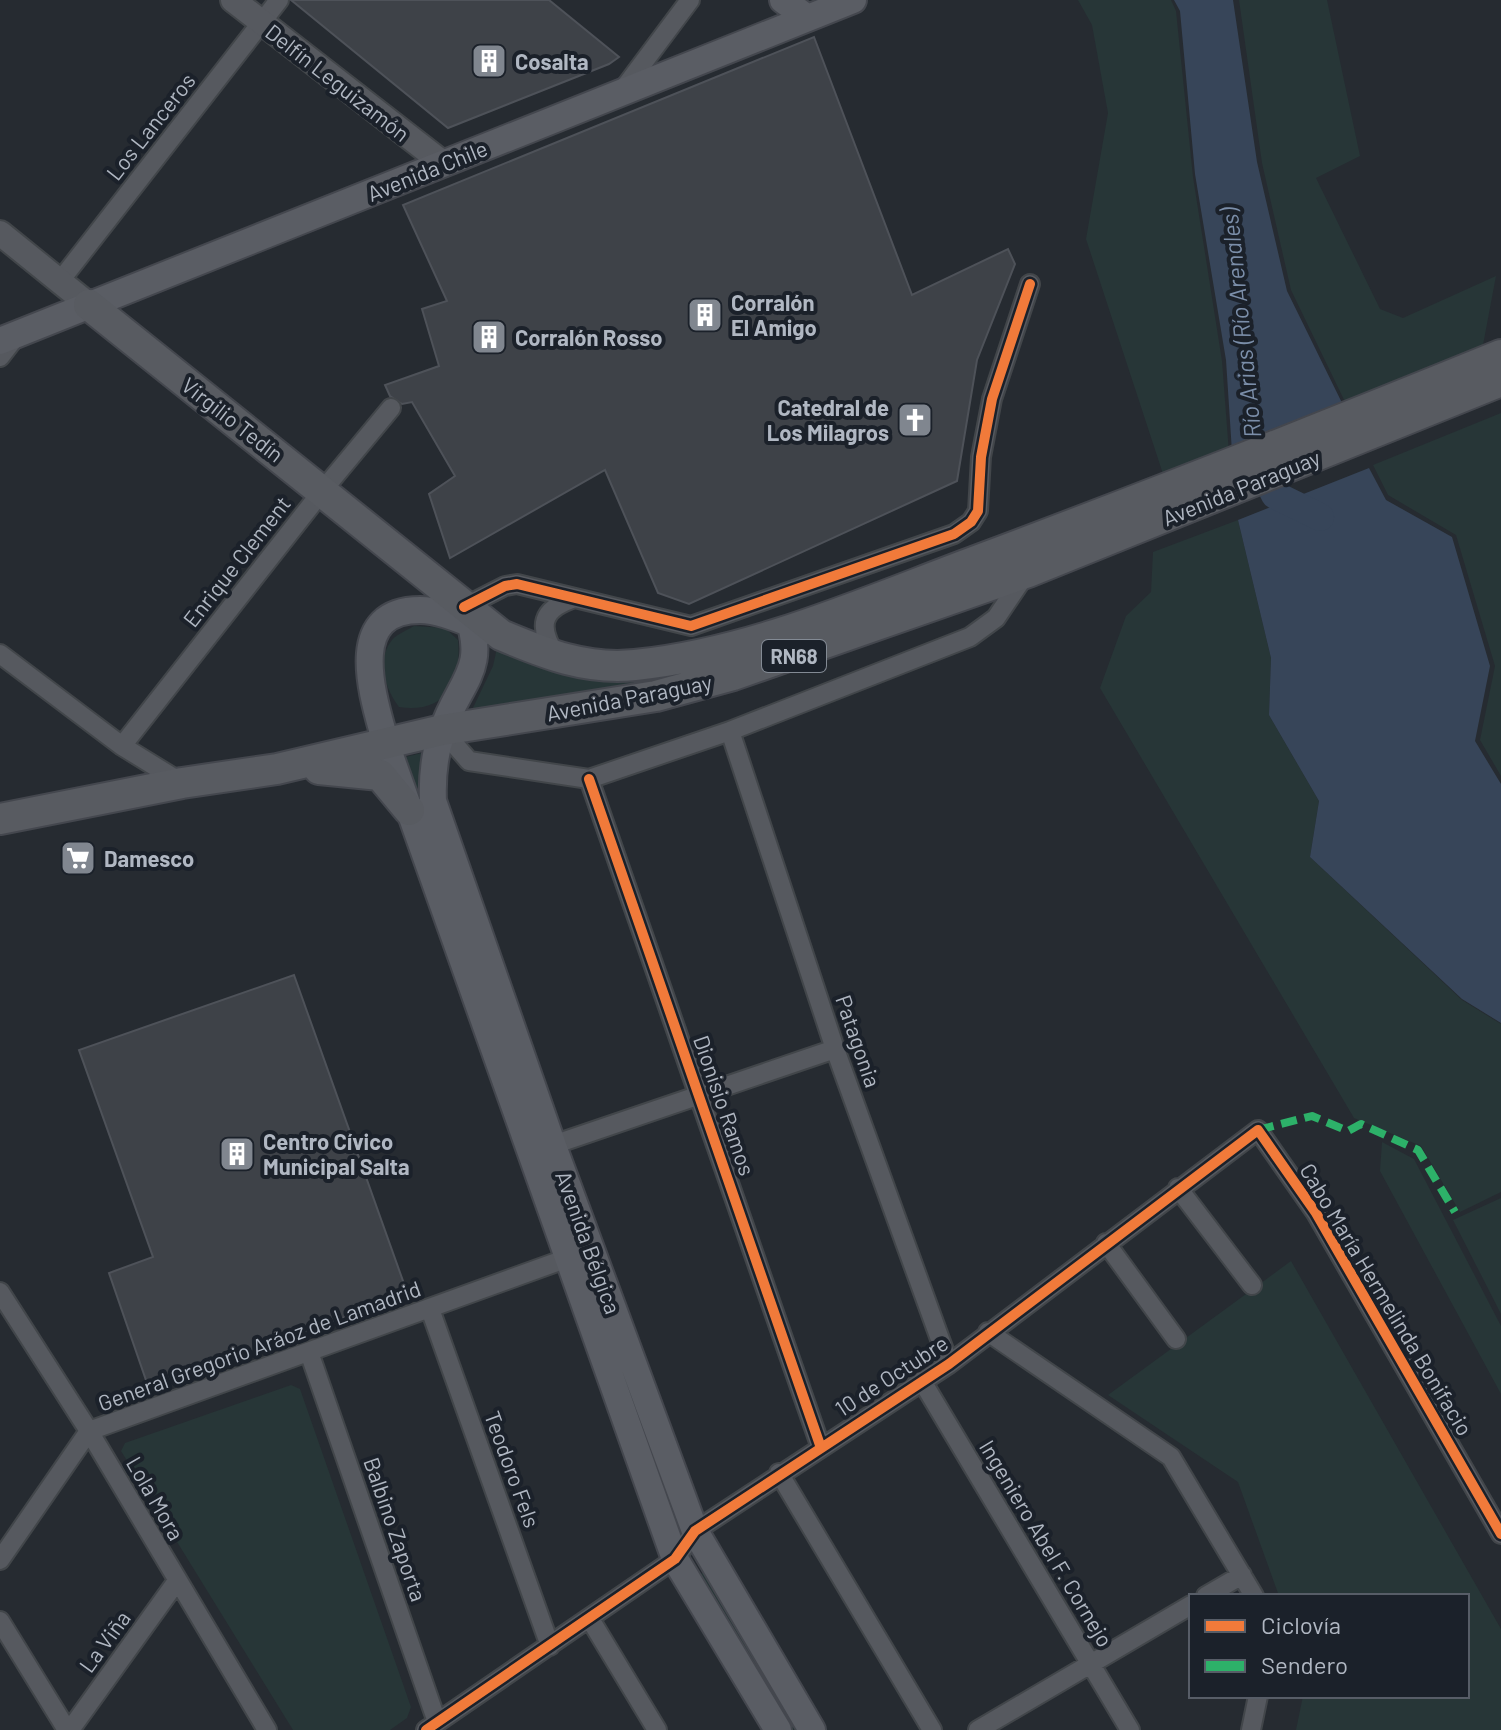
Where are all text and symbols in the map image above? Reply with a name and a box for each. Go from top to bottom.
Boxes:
street label: Delfín Leguizamón [261,18,415,146]
building icon: Cosalta [470,42,508,80]
place label: Cosalta [515,48,589,74]
street label: Los Lanceros [100,67,200,185]
street label: Avenida Chile [363,134,491,206]
water label: Río Arias (Río Arenales) [1213,206,1267,439]
place label: Corralón El Amigo [731,289,817,340]
building icon: Corralón El Amigo [686,296,724,334]
building icon: Corralón Rosso [470,318,508,356]
place label: Corralón Rosso [515,324,663,350]
street label: Virgilio Tedín [177,371,289,467]
place label: Catedral de Los Milagros [767,394,889,445]
church icon: Catedral de Los Milagros [896,401,934,439]
street label: Avenida Paraguay [1158,444,1324,530]
street label: Enrique Clement [177,490,295,632]
road number: RN68 [762,640,826,672]
street label: Avenida Paraguay [544,668,714,726]
supermarket icon: Damesco [59,839,97,877]
place label: Damesco [104,845,194,871]
street label: Patagonia [831,991,887,1091]
street label: Dionisio Ramos [689,1031,761,1179]
place label: Centro Cívico Municipal Salta [263,1128,410,1179]
building icon: Centro Cívico Municipal Salta [218,1135,256,1173]
street label: Cabo María Hermelinda Bonifacio [1295,1158,1479,1440]
street label: Avenida Bélgica [551,1167,627,1317]
street label: General Gregorio Aráoz de Lamadrid [94,1274,424,1416]
street label: 10 de Octubre [830,1329,952,1421]
street label: Teodoro Fels [480,1407,546,1531]
street label: Ingeniero Abel F. Cornejo [975,1435,1119,1651]
street label: Lola Mora [122,1452,190,1544]
street label: Balbino Zaporta [359,1454,433,1604]
legend [1189,1594,1469,1698]
street label: La Viña [73,1605,135,1677]
text: Ciclovía [1261,1610,1341,1639]
text: Sendero [1261,1650,1348,1679]

